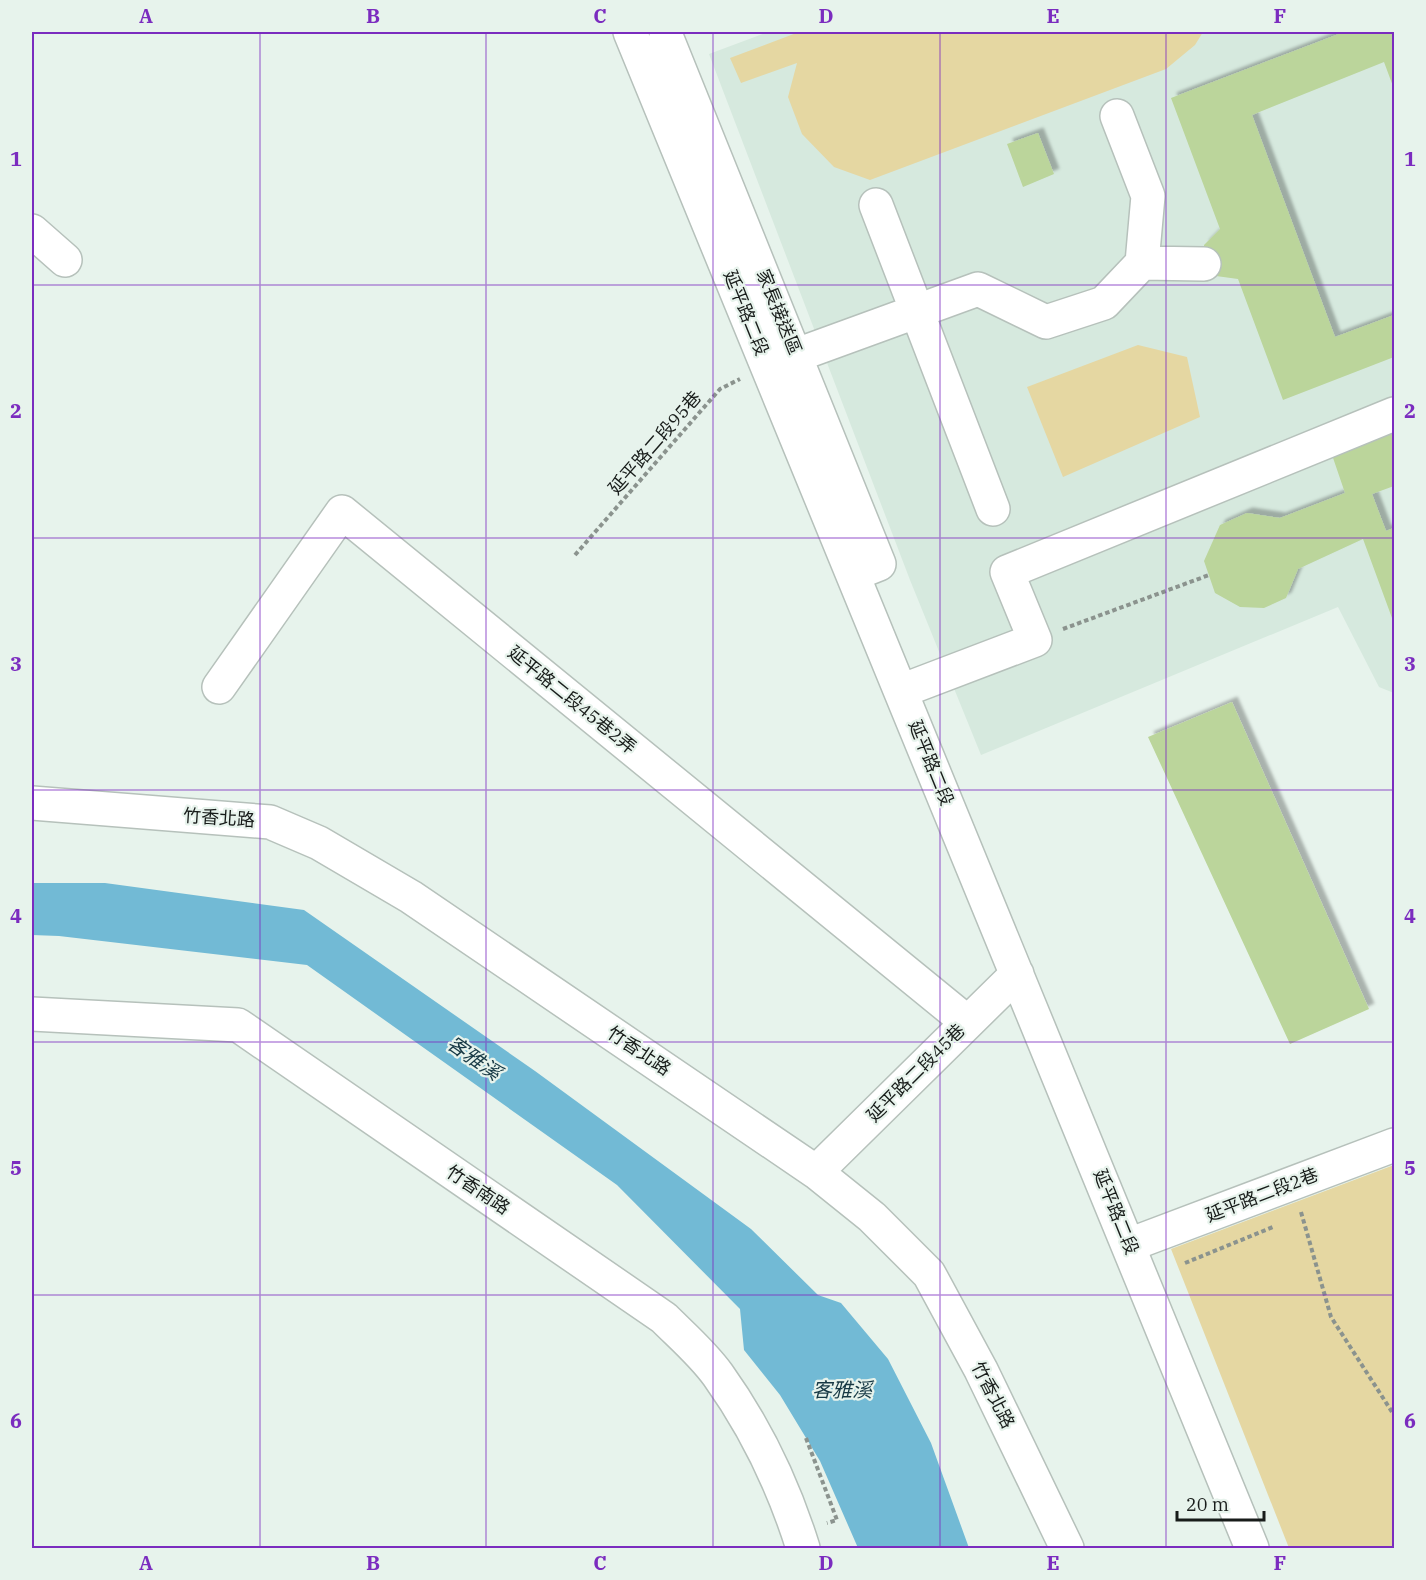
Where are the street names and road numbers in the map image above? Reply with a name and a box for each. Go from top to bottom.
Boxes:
street label: 家長接送區 [752,266,807,358]
street label: 延平路二段 [719,267,774,359]
street label: 延平路二段95巷 [603,386,706,499]
street label: 延平路二段45巷2弄 [504,641,641,758]
street label: 延平路二段 [904,717,959,809]
street label: 竹香北路 [182,804,256,831]
street label: 延平路二段45巷 [862,1019,970,1127]
street label: 竹香北路 [603,1021,676,1080]
street label: 竹香南路 [442,1160,515,1219]
street label: 延平路二段2巷 [1202,1163,1321,1227]
street label: 延平路二段 [1089,1166,1144,1258]
street label: 竹香北路 [967,1357,1020,1432]

